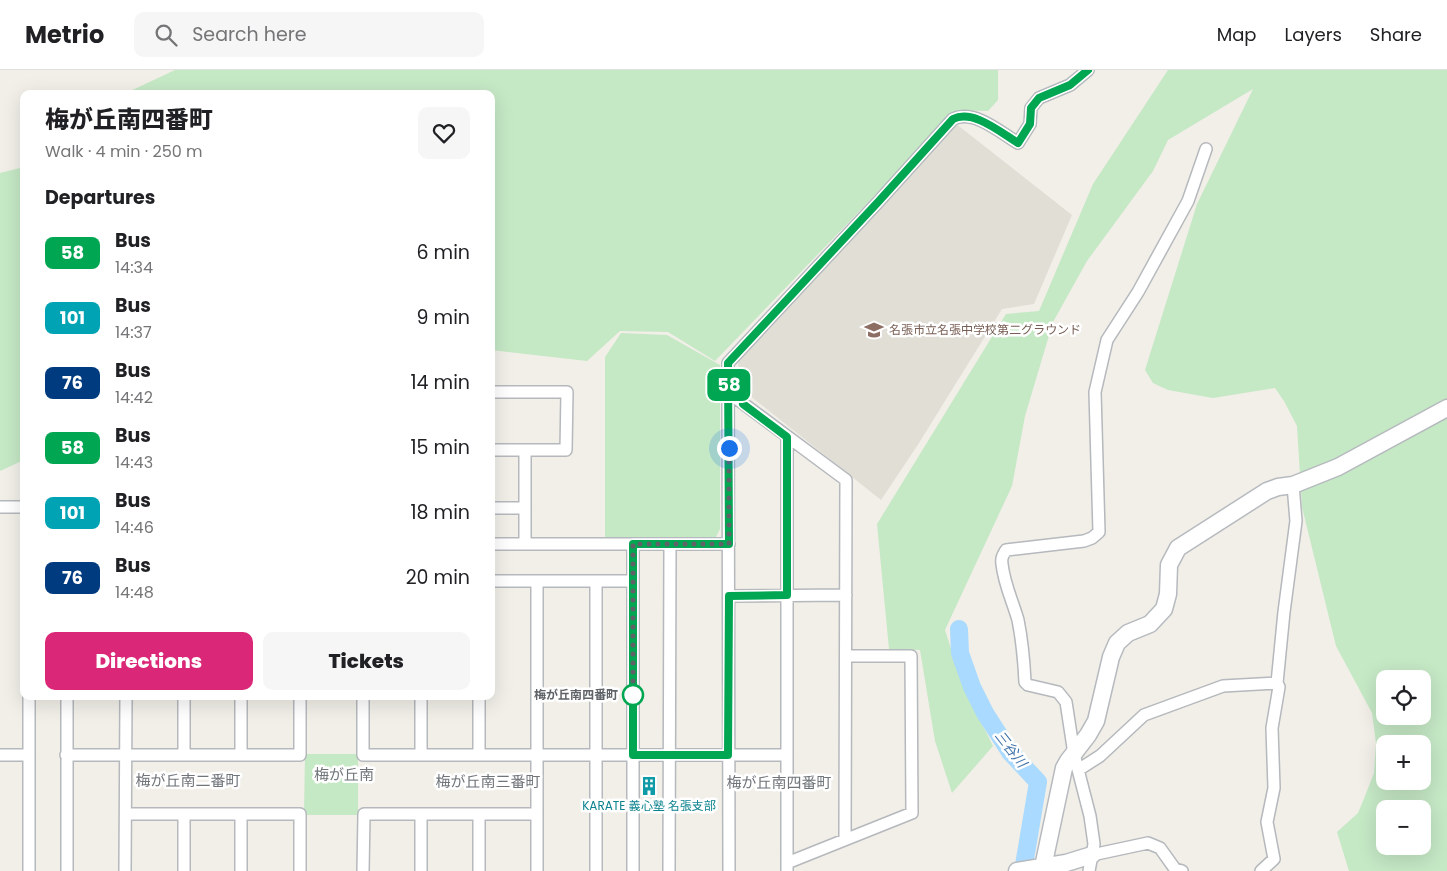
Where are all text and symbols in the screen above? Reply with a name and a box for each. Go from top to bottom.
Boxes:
search box [134,12,484,57]
text: Metrio [25,18,104,51]
icon: search [152,21,180,49]
text: Search here [192,21,307,48]
text: Map [1217,22,1257,47]
text: Layers [1285,22,1342,47]
text: Share [1370,22,1422,47]
text: 梅が丘南四番町 [45,103,213,136]
button: heart [418,107,470,159]
text: Walk · 4 min · 250 m [45,140,203,163]
text: Departures [45,184,155,211]
text: Bus [115,227,151,254]
text: 6 min [416,239,470,266]
text: 58 [61,240,84,265]
text: 14:34 [115,256,153,279]
text: Bus [115,292,151,319]
text: 9 min [417,304,470,331]
text: 101 [60,305,85,330]
school or university icon: 名張市立名張中学校第二グラウンド [863,319,885,341]
text: 14:37 [115,321,152,344]
place label: 名張市立名張中学校第二グラウンド [889,321,1081,338]
text: Bus [115,357,151,384]
text: 14 min [410,369,470,396]
line badge: 58 [706,369,752,401]
text: 76 [62,370,83,395]
text: 58 [717,372,741,397]
text: 14:42 [115,386,153,409]
text: Bus [115,422,151,449]
text: 15 min [411,434,470,461]
text: 58 [61,435,84,460]
your location [717,436,742,461]
text: 14:43 [115,451,153,474]
text: Bus [115,487,151,514]
text: 18 min [410,499,470,526]
text: 101 [60,500,85,525]
text: 14:46 [115,516,154,539]
text: Bus [115,552,151,579]
text: 20 min [406,564,470,591]
text: 76 [62,565,83,590]
text: 14:48 [115,581,154,604]
button: Directions [45,632,253,690]
button: Tickets [263,632,470,690]
map controls [1376,670,1431,855]
button: locate [1376,670,1431,725]
marker: 梅が丘南四番町 [622,684,644,706]
place label: 梅が丘南四番町 [534,686,618,703]
water label: 三谷川 [990,726,1033,773]
button: + [1376,735,1431,790]
district label: 梅が丘南 [314,764,374,785]
district label: 梅が丘南二番町 [135,770,241,791]
district label: 梅が丘南三番町 [435,771,541,792]
district label: 梅が丘南四番町 [726,772,832,793]
building icon: KARATE 義心塾 名張支部 [638,775,660,797]
place label: KARATE 義心塾 名張支部 [582,797,716,814]
button: − [1376,800,1431,855]

